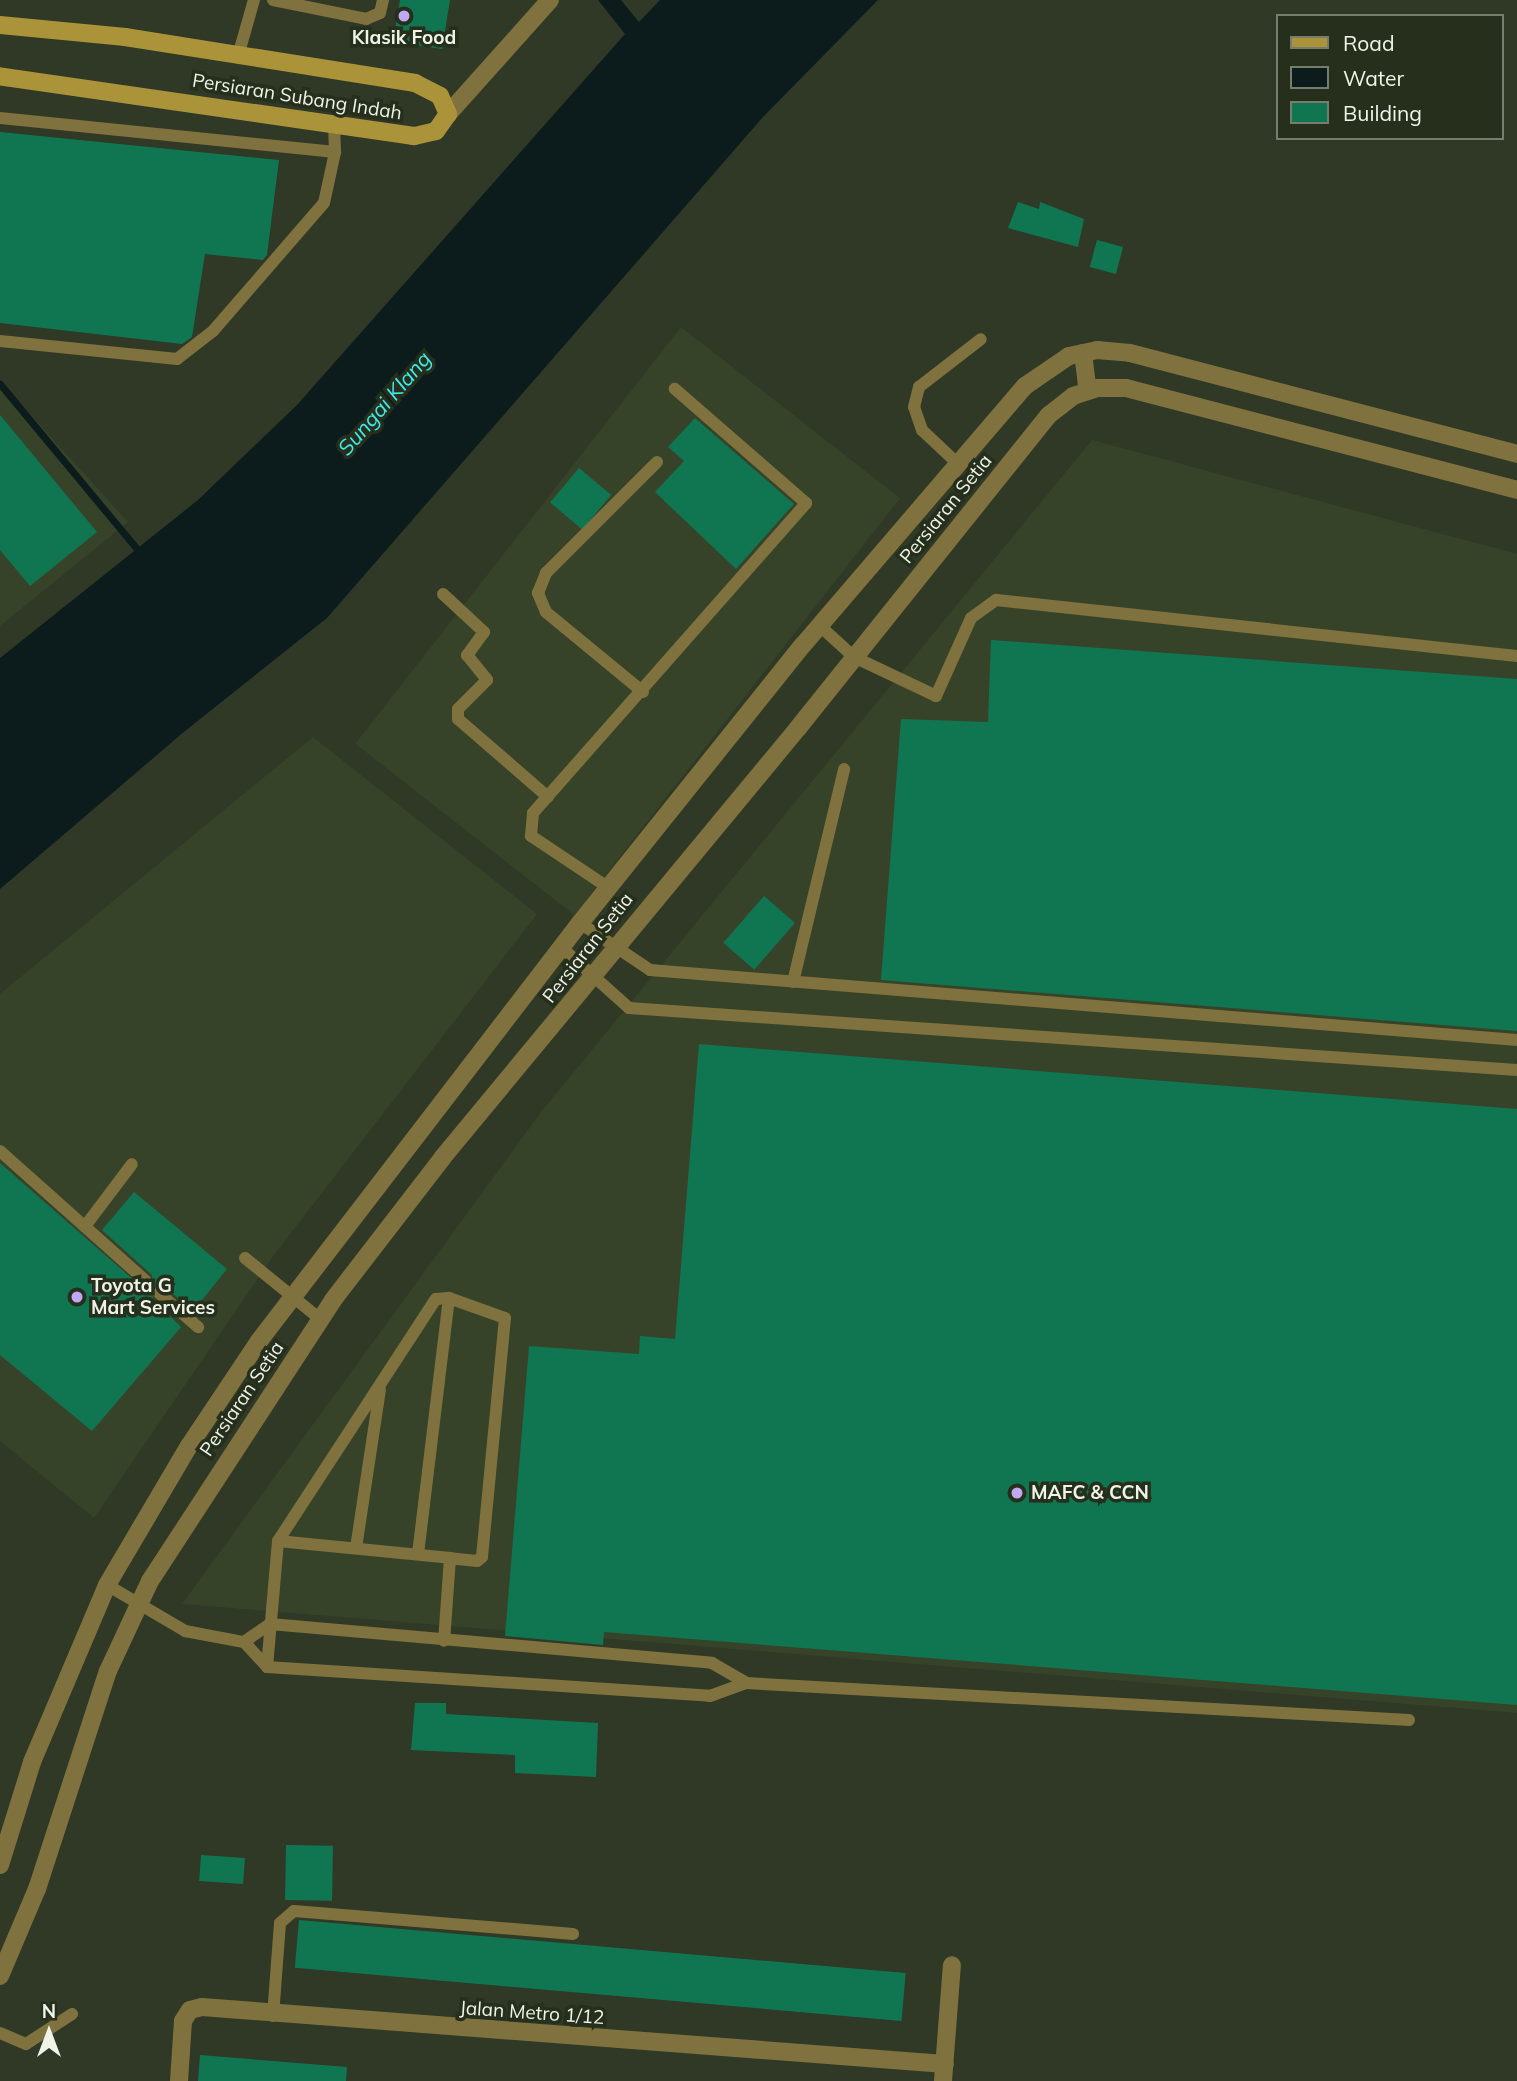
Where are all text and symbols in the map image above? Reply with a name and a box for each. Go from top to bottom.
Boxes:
marker: Klasik Food [396,8,412,24]
legend [1276,14,1503,140]
place label: Klasik Food [352,27,456,49]
text: Road [1343,30,1394,56]
text: Water [1343,65,1404,91]
street label: Persiaran Subang Indah [191,69,403,125]
text: Building [1343,100,1422,126]
water label: Sungai Klang [332,346,436,460]
street label: Persiaran Setia [895,450,997,568]
street label: Persiaran Setia [538,888,638,1008]
place label: Toyota G Mart Services [91,1275,215,1319]
marker: Toyota G Mart Services [69,1289,85,1305]
street label: Persiaran Setia [195,1337,289,1461]
place label: MAFC & CCN [1031,1482,1149,1504]
marker: MAFC & CCN [1009,1485,1025,1501]
north arrow [14,1997,84,2067]
street label: Jalan Metro 1/12 [459,1997,605,2029]
text: N [42,1999,56,2023]

